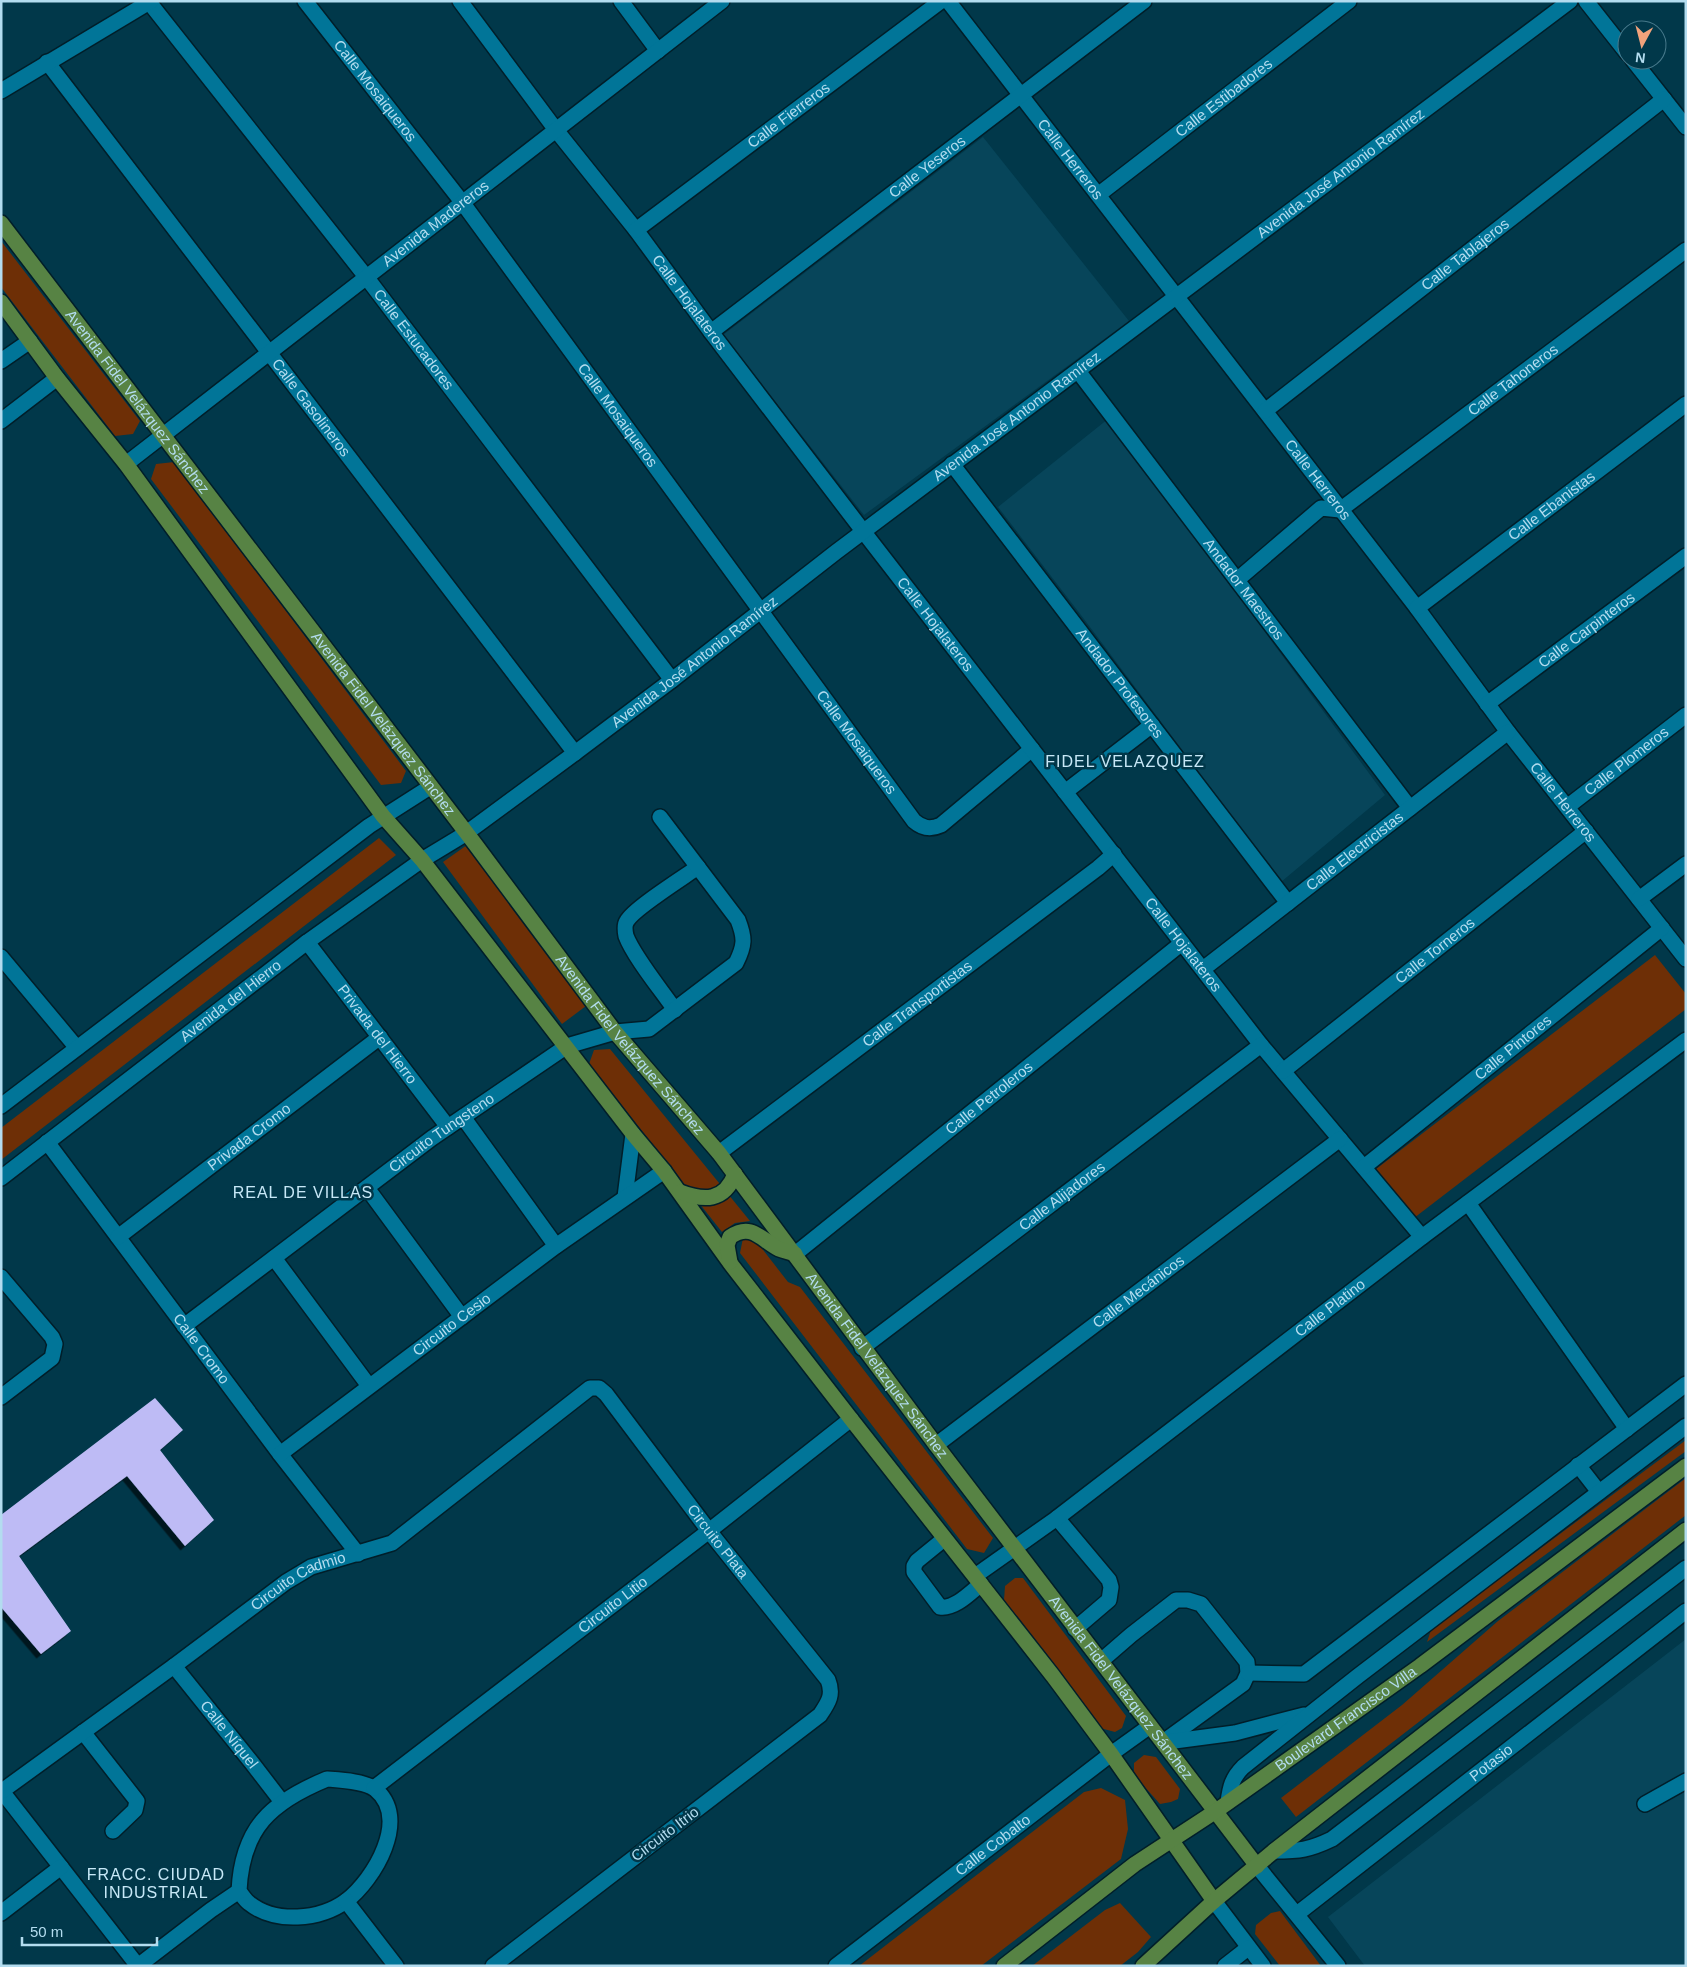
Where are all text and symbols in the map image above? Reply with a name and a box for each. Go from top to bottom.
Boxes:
north arrow [1617,20,1667,70]
street label: Calle Mosaiqueros [331,36,421,145]
text: N [1634,49,1646,66]
street label: Calle Estibadores [1172,55,1275,140]
street label: Calle Fierreros [744,79,833,151]
street label: Avenida José Antonio Ramírez [1253,104,1427,241]
street label: Calle Herreros [1034,115,1107,202]
street label: Calle Yeseros [885,132,968,201]
street label: Avenida Madereros [379,177,492,270]
street label: Calle Tablajeros [1418,215,1512,294]
street label: Calle Hojalateros [649,251,731,353]
street label: Calle Estucadores [371,286,458,393]
street label: Avenida Fidel Velázquez Sánchez [62,306,213,497]
street label: Calle Tahoneros [1464,340,1561,419]
street label: Avenida José Antonio Ramírez [929,348,1104,484]
street label: Calle Gasolineros [269,355,354,460]
street label: Calle Mosaiqueros [575,360,662,470]
street label: Calle Herreros [1282,436,1355,523]
street label: Calle Ebanistas [1505,467,1598,544]
street label: Andador Maestros [1200,535,1288,643]
street label: Calle Hojalateros [894,574,977,674]
street label: Calle Carpinteros [1535,588,1638,671]
street label: Avenida José Antonio Ramírez [608,592,781,731]
street label: Andador Profesores [1073,625,1167,741]
street label: Avenida Fidel Velázquez Sánchez [308,628,459,819]
street label: Calle Mosaiqueros [813,687,900,797]
street label: Calle Plomeros [1581,723,1671,799]
district label: FIDEL VELAZQUEZ [1045,753,1205,770]
street label: Calle Herreros [1527,758,1600,845]
street label: Calle Electricistas [1302,808,1406,894]
street label: Calle Hojalateros [1142,894,1225,995]
street label: Calle Torneros [1392,914,1478,987]
street label: Avenida Fidel Velázquez Sánchez [552,951,708,1138]
street label: Avenida del Hierro [176,956,284,1045]
street label: Calle Transportistas [859,957,975,1050]
street label: Privada del Hierro [335,981,421,1087]
street label: Calle Pintores [1471,1011,1554,1083]
street label: Calle Petroleros [942,1058,1036,1138]
street label: Circuito Tungsteno [385,1089,497,1176]
street label: Privada Cromo [204,1099,294,1174]
street label: Calle Alijadores [1015,1158,1108,1234]
district label: REAL DE VILLAS [233,1184,373,1201]
street label: Calle Mecánicos [1089,1251,1187,1331]
street label: Avenida Fidel Velázquez Sánchez [803,1269,952,1461]
street label: Calle Platino [1291,1275,1368,1340]
street label: Circuito Cesio [409,1289,494,1359]
street label: Calle Cromo [170,1310,234,1387]
street label: Circuito Plata [684,1501,753,1582]
street label: Circuito Cadmio [247,1548,347,1614]
street label: Circuito Litio [575,1573,650,1636]
street label: Avenida Fidel Velázquez Sánchez [1046,1592,1197,1783]
street label: Boulevard Francisco Villa [1272,1662,1420,1774]
street label: Calle Níquel [197,1697,262,1771]
street label: Potasio [1466,1740,1516,1785]
street label: Circuito Itrio [628,1803,702,1864]
street label: Calle Cobalto [952,1810,1033,1879]
district label: FRACC. CIUDAD INDUSTRIAL [87,1866,225,1901]
scale bar [22,1914,158,1946]
text: 50 m [30,1923,63,1940]

